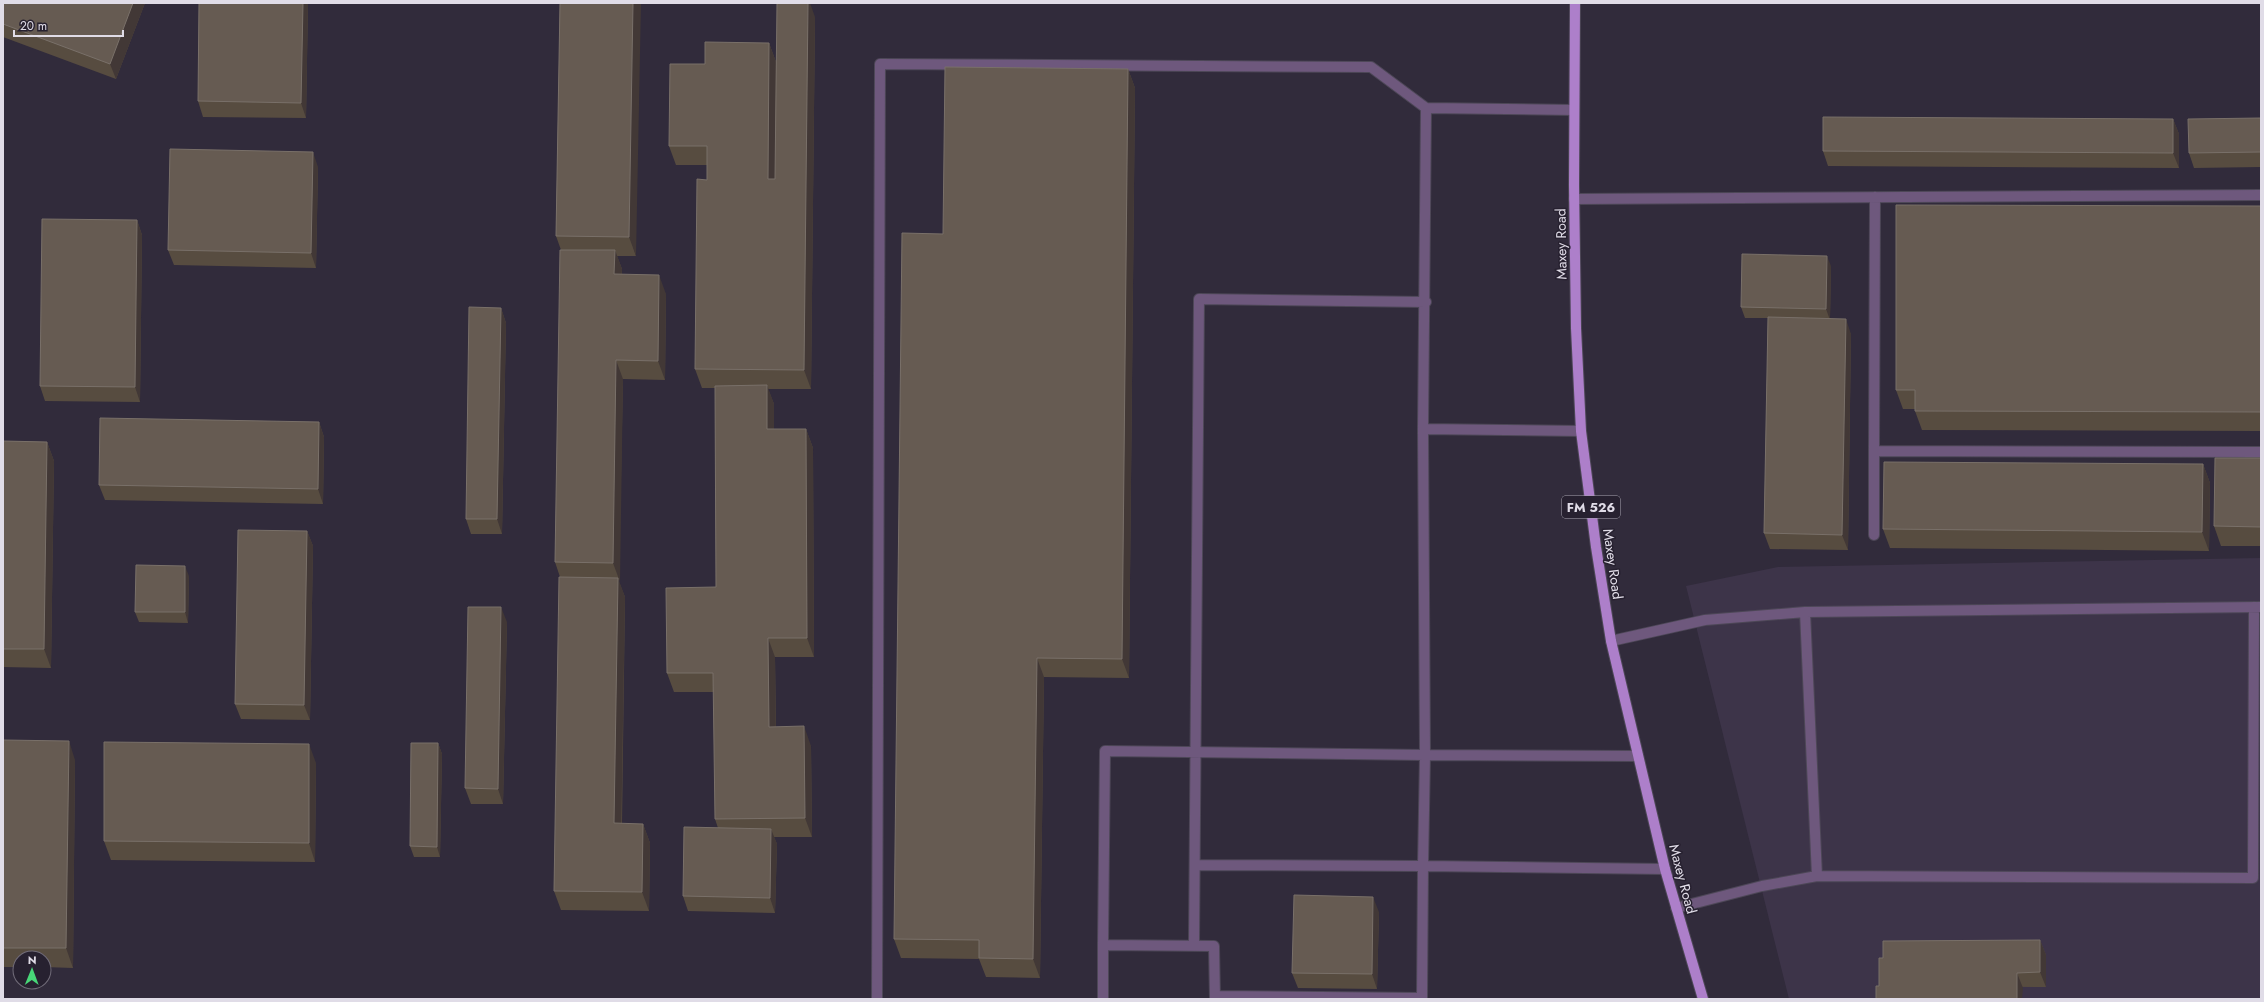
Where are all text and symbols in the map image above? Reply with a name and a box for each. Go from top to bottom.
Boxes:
scale bar [14,12,123,38]
text: 20 m [20,17,47,35]
street label: Maxey Road [1550,208,1572,280]
road number: FM 526 [1562,496,1620,518]
street label: Maxey Road [1598,527,1628,601]
street label: Maxey Road [1664,842,1702,916]
north arrow [12,950,52,990]
text: N [28,952,37,968]

